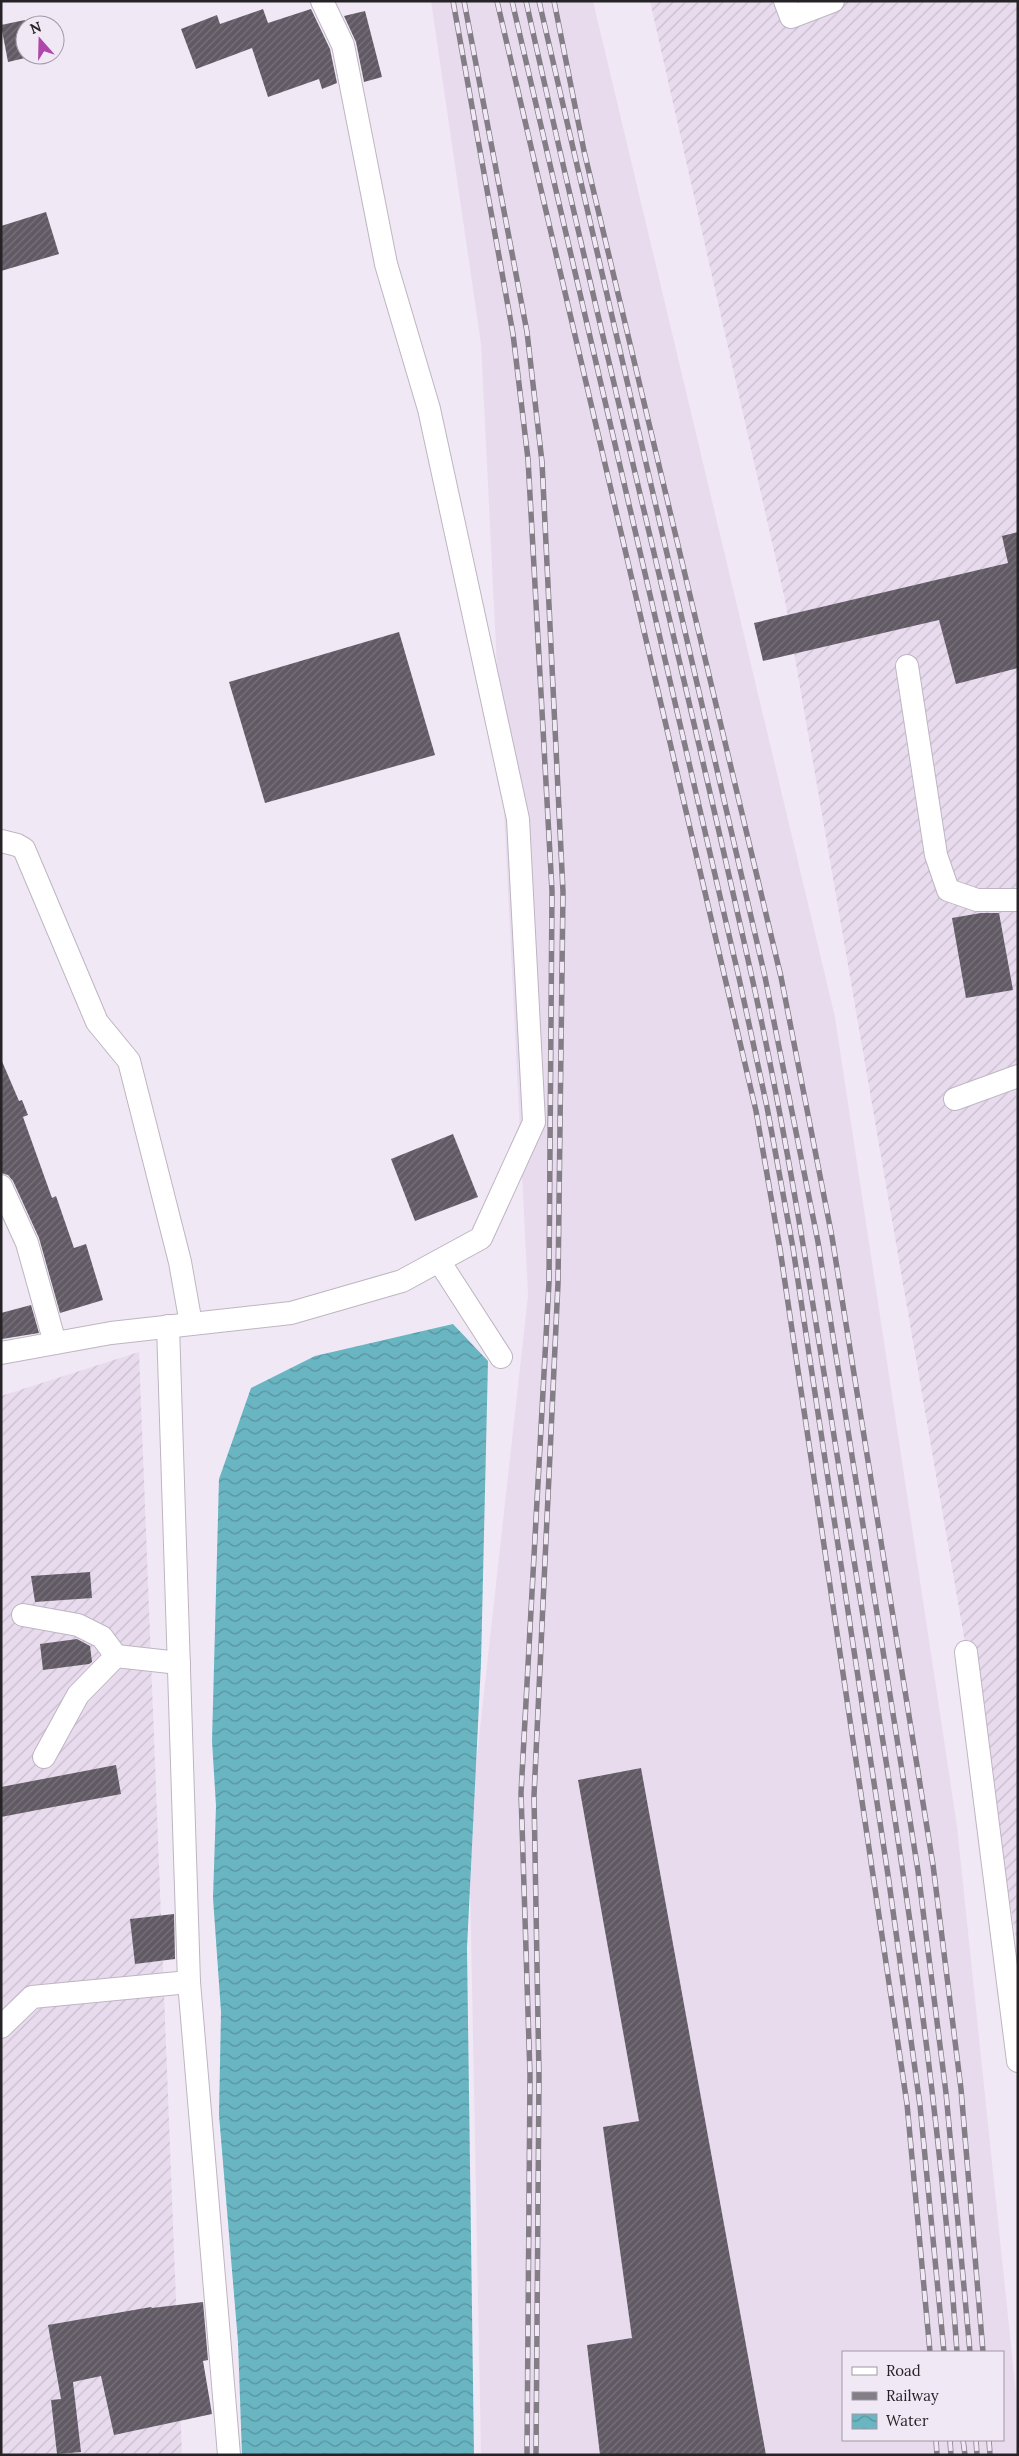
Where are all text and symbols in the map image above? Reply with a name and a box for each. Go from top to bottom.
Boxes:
north arrow [15,15,65,65]
text: N [27,17,44,38]
legend [842,2351,1004,2441]
text: Road [886,2361,921,2380]
text: Railway [886,2386,939,2405]
text: Water [886,2411,929,2430]

